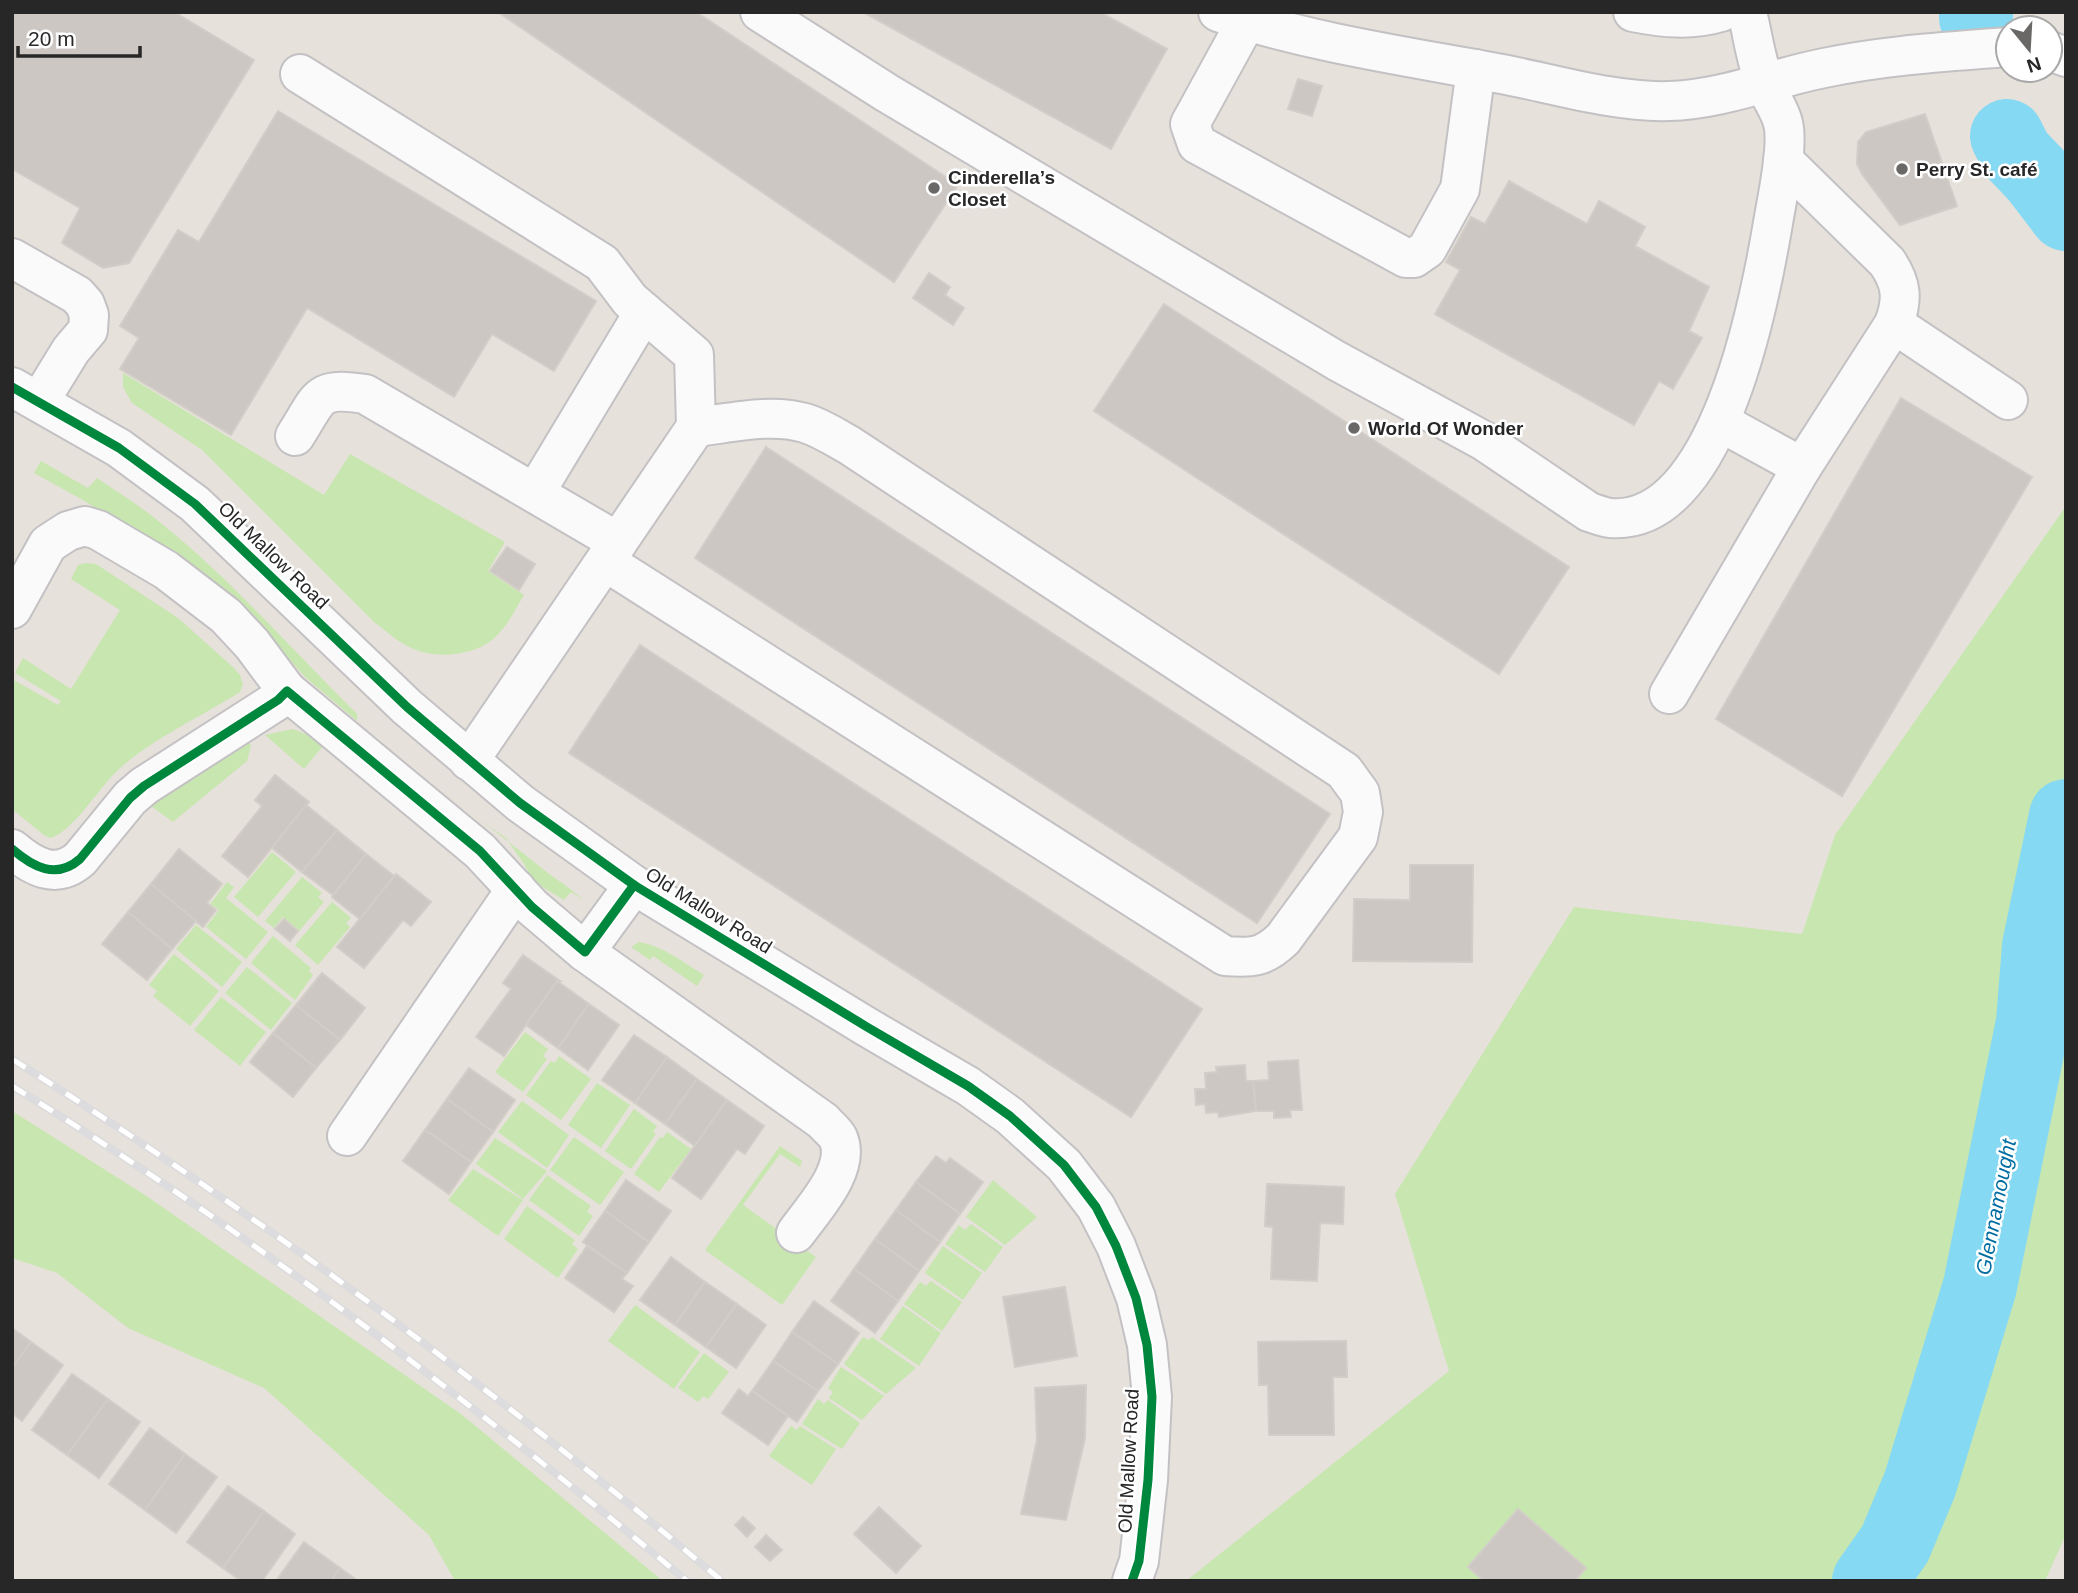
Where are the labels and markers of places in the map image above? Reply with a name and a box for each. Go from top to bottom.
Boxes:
place label: Perry St. café [1916,159,2037,180]
marker: Perry St. café [1894,161,1910,177]
place label: Cinderella’s Closet [948,167,1055,210]
marker: Cinderella’s Closet [926,180,942,196]
place label: World Of Wonder [1368,418,1524,439]
marker: World Of Wonder [1346,420,1362,436]

